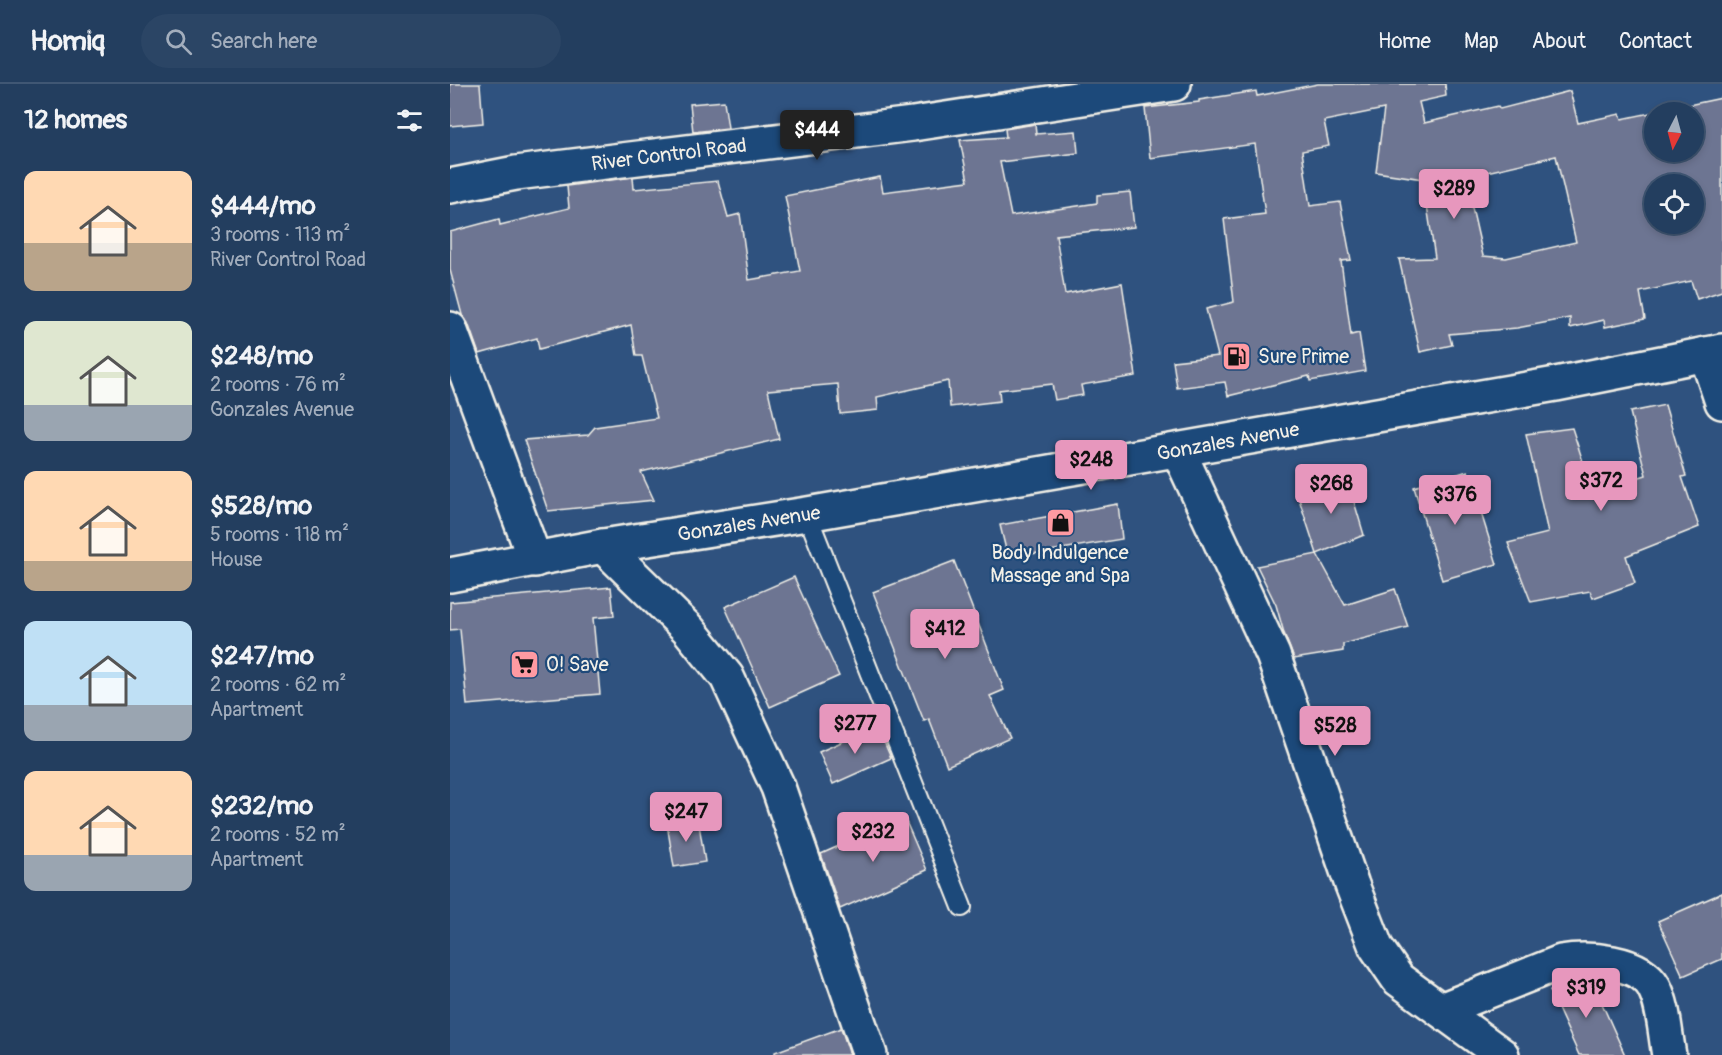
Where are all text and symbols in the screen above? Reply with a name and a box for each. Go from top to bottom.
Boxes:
search box [141,14,561,68]
text: Homiq [30,24,105,59]
icon: search [162,25,195,58]
text: Search here [210,27,317,55]
text: Home [1378,28,1431,55]
text: Map [1464,28,1499,55]
text: About [1532,28,1586,55]
text: Contact [1619,28,1692,55]
north arrow [1644,102,1704,162]
map controls [1644,102,1704,234]
text: 12 homes [24,104,127,136]
icon: filters [393,104,426,137]
pin: $444 [781,110,853,161]
text: $444 [794,117,840,142]
street label: River Control Road [590,133,748,176]
pin: $289 [1418,169,1490,220]
button: locate [1644,174,1704,234]
text: $289 [1433,176,1475,201]
text: $444/mo [210,190,316,222]
icon: home [72,195,144,267]
text: 3 rooms · 113 m² [210,222,350,247]
text: River Control Road [210,247,366,272]
text: $248/mo [210,340,313,372]
fuel station icon: Sure Prime [1221,340,1253,372]
place label: Sure Prime [1258,344,1349,369]
icon: home [72,345,144,417]
text: 2 rooms · 76 m² [210,372,346,397]
text: Gonzales Avenue [210,397,354,422]
street label: Gonzales Avenue [1155,417,1301,466]
pin: $248 [1055,440,1127,491]
text: $248 [1069,447,1113,472]
pin: $372 [1565,461,1637,512]
pin: $268 [1295,464,1367,515]
text: $372 [1579,468,1623,493]
text: $268 [1309,471,1353,496]
pin: $376 [1419,475,1491,526]
text: $376 [1433,482,1477,507]
text: $528/mo [210,490,312,522]
icon: home [72,495,144,567]
street label: Gonzales Avenue [676,500,822,547]
shop icon: Body Indulgence Massage and Spa [1044,506,1076,538]
text: 5 rooms · 118 m² [210,522,349,547]
place label: Body Indulgence Massage and Spa [990,540,1130,588]
text: House [210,547,262,572]
pin: $412 [909,609,981,660]
text: $412 [924,616,966,641]
text: $247/mo [210,640,314,672]
icon: home [72,645,144,717]
supermarket icon: O! Save [509,648,541,680]
place label: O! Save [546,652,609,677]
text: 2 rooms · 62 m² [210,672,346,697]
text: Apartment [210,697,303,722]
pin: $277 [819,704,891,755]
pin: $528 [1299,706,1371,757]
text: $277 [833,711,877,736]
text: $528 [1314,713,1356,738]
text: $232/mo [210,790,313,822]
pin: $247 [650,792,722,843]
icon: home [72,795,144,867]
text: $247 [664,799,708,824]
pin: $232 [837,812,909,863]
text: $232 [851,819,895,844]
text: 2 rooms · 52 m² [210,822,346,847]
text: Apartment [210,847,303,872]
pin: $319 [1550,968,1622,1019]
text: $319 [1566,975,1606,1000]

